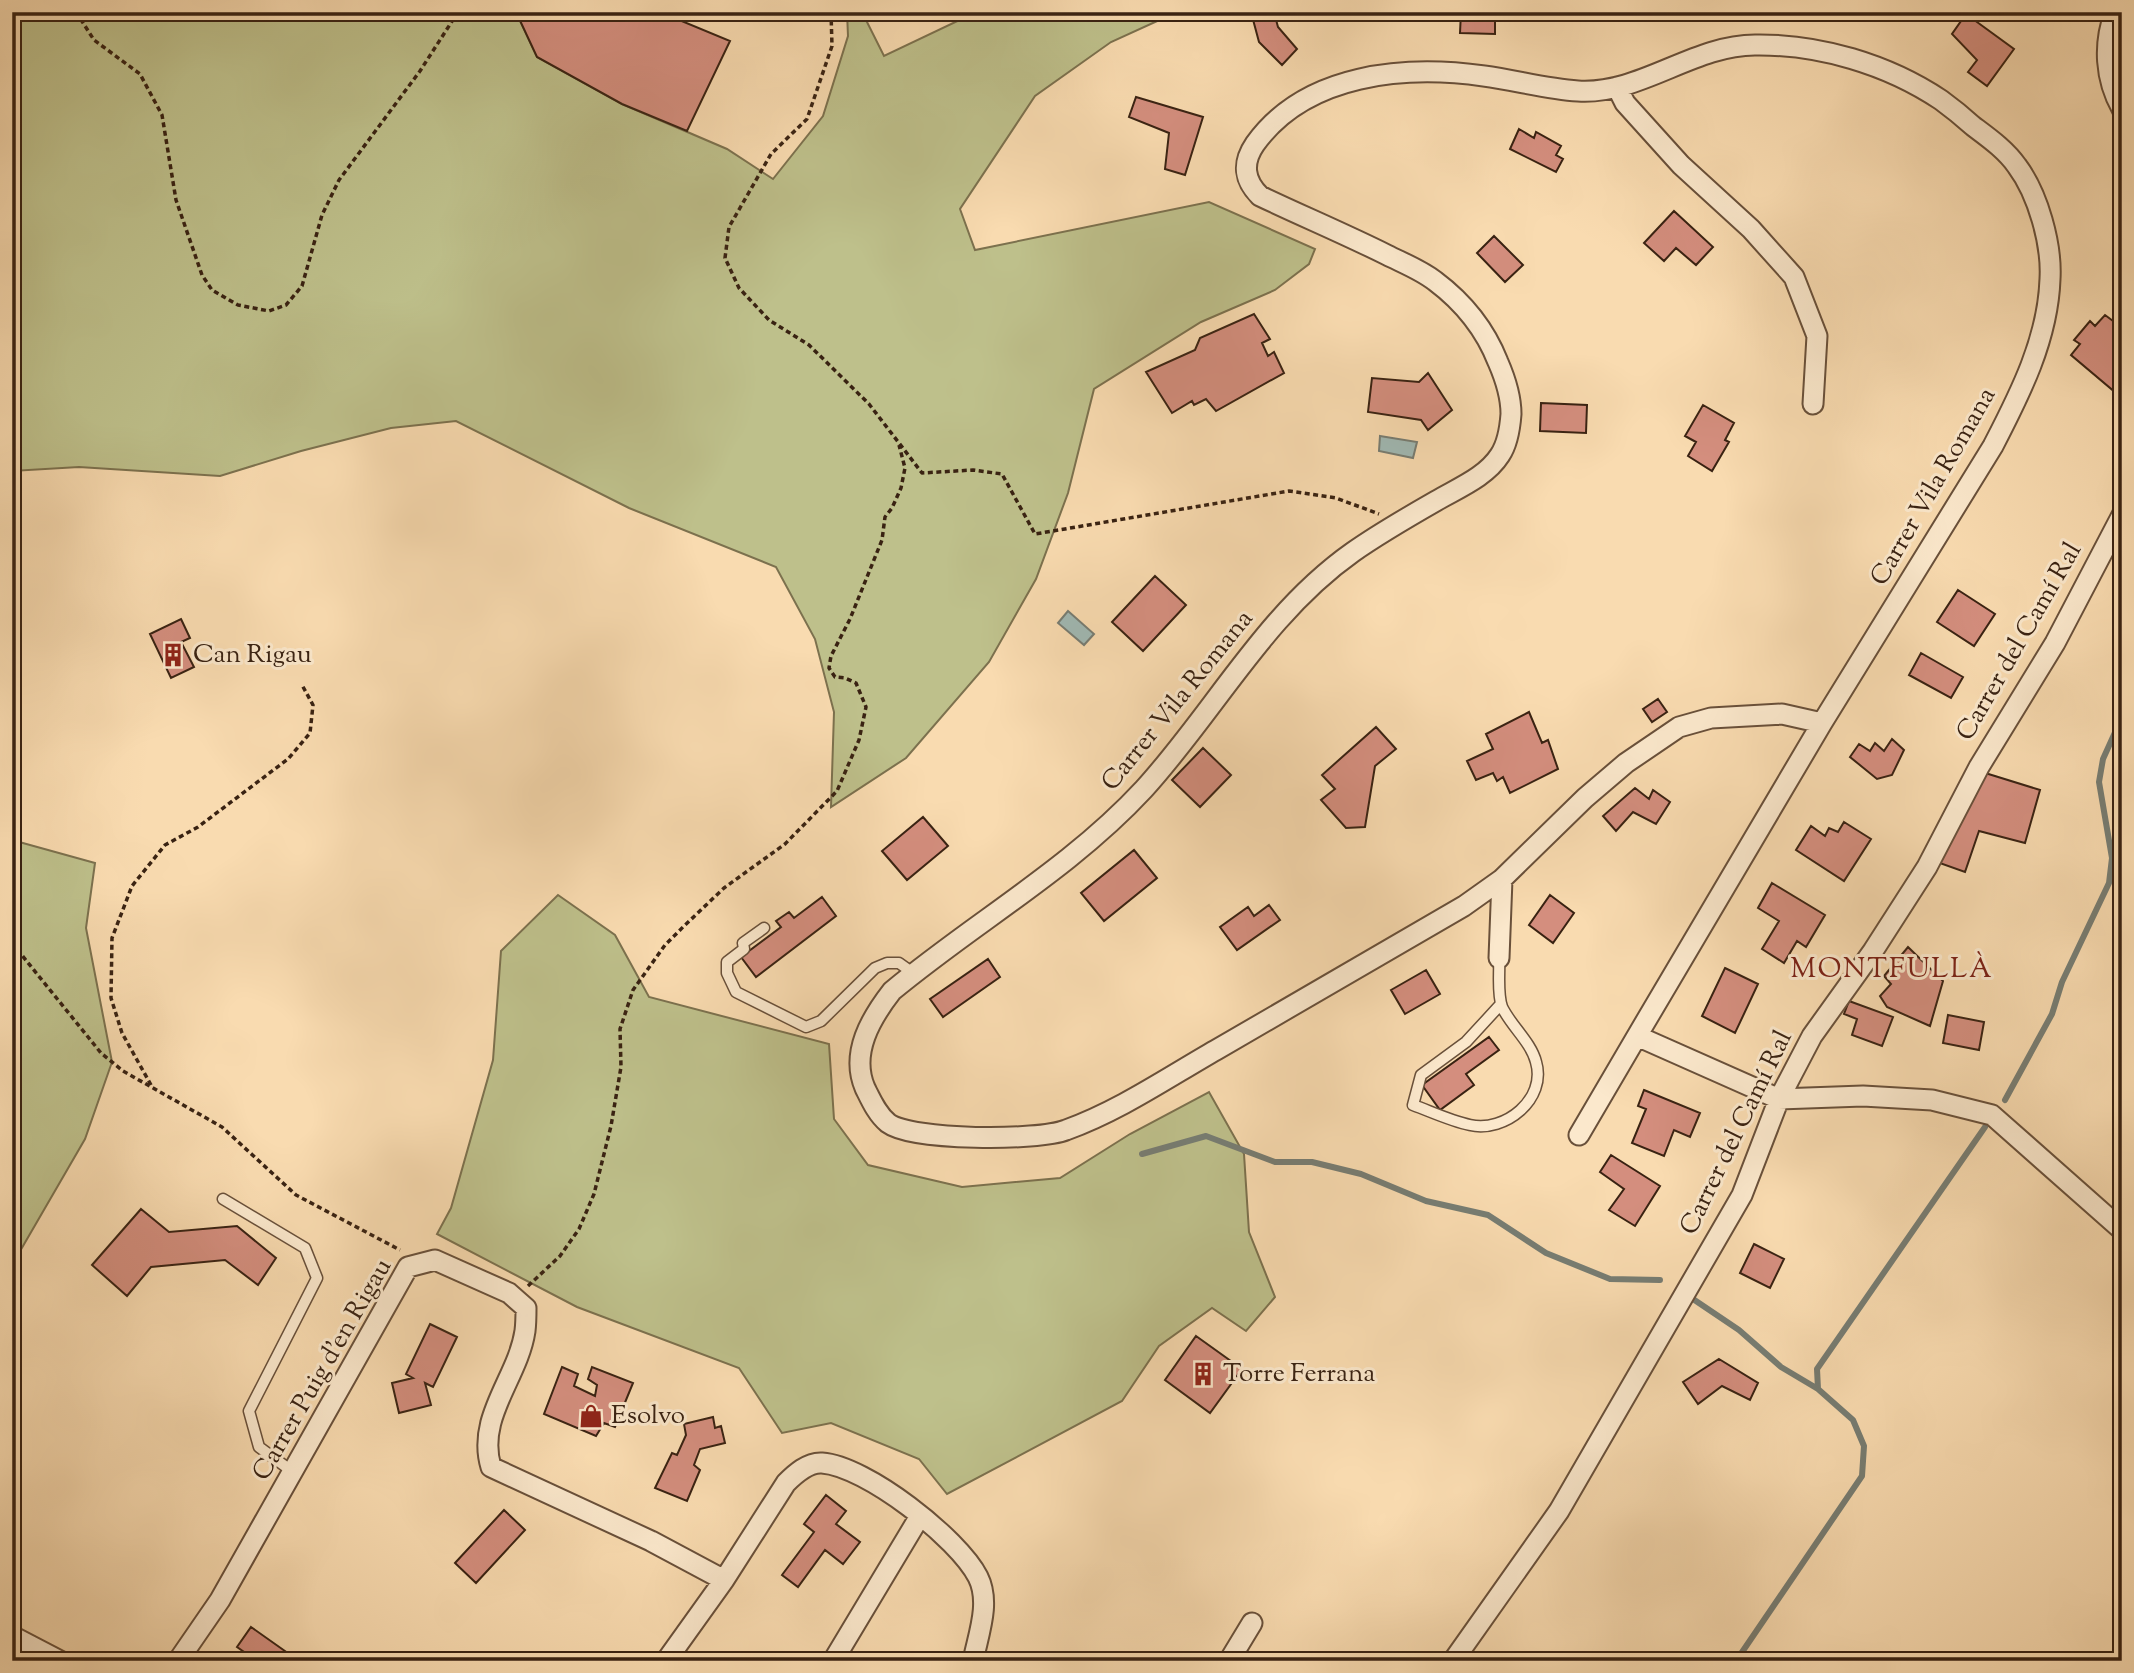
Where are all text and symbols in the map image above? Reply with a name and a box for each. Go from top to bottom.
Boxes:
street label: Carrer Vila Romana [1862,381,2006,593]
street label: Carrer del Camí Ral [1948,536,2092,748]
street label: Carrer Vila Romana [1093,602,1263,800]
place label: Can Rigau [193,637,312,674]
building icon: Can Rigau [159,641,187,669]
district label: MONTFULLÀ [1790,950,1994,990]
street label: Carrer del Camí Ral [1671,1025,1803,1241]
street label: Carrer Puig d'en Rigau [244,1252,402,1488]
place label: Torre Ferrana [1223,1356,1375,1393]
building icon: Torre Ferrana [1189,1360,1217,1388]
place label: Esolvo [611,1398,685,1435]
shop icon: Esolvo [577,1402,605,1430]

